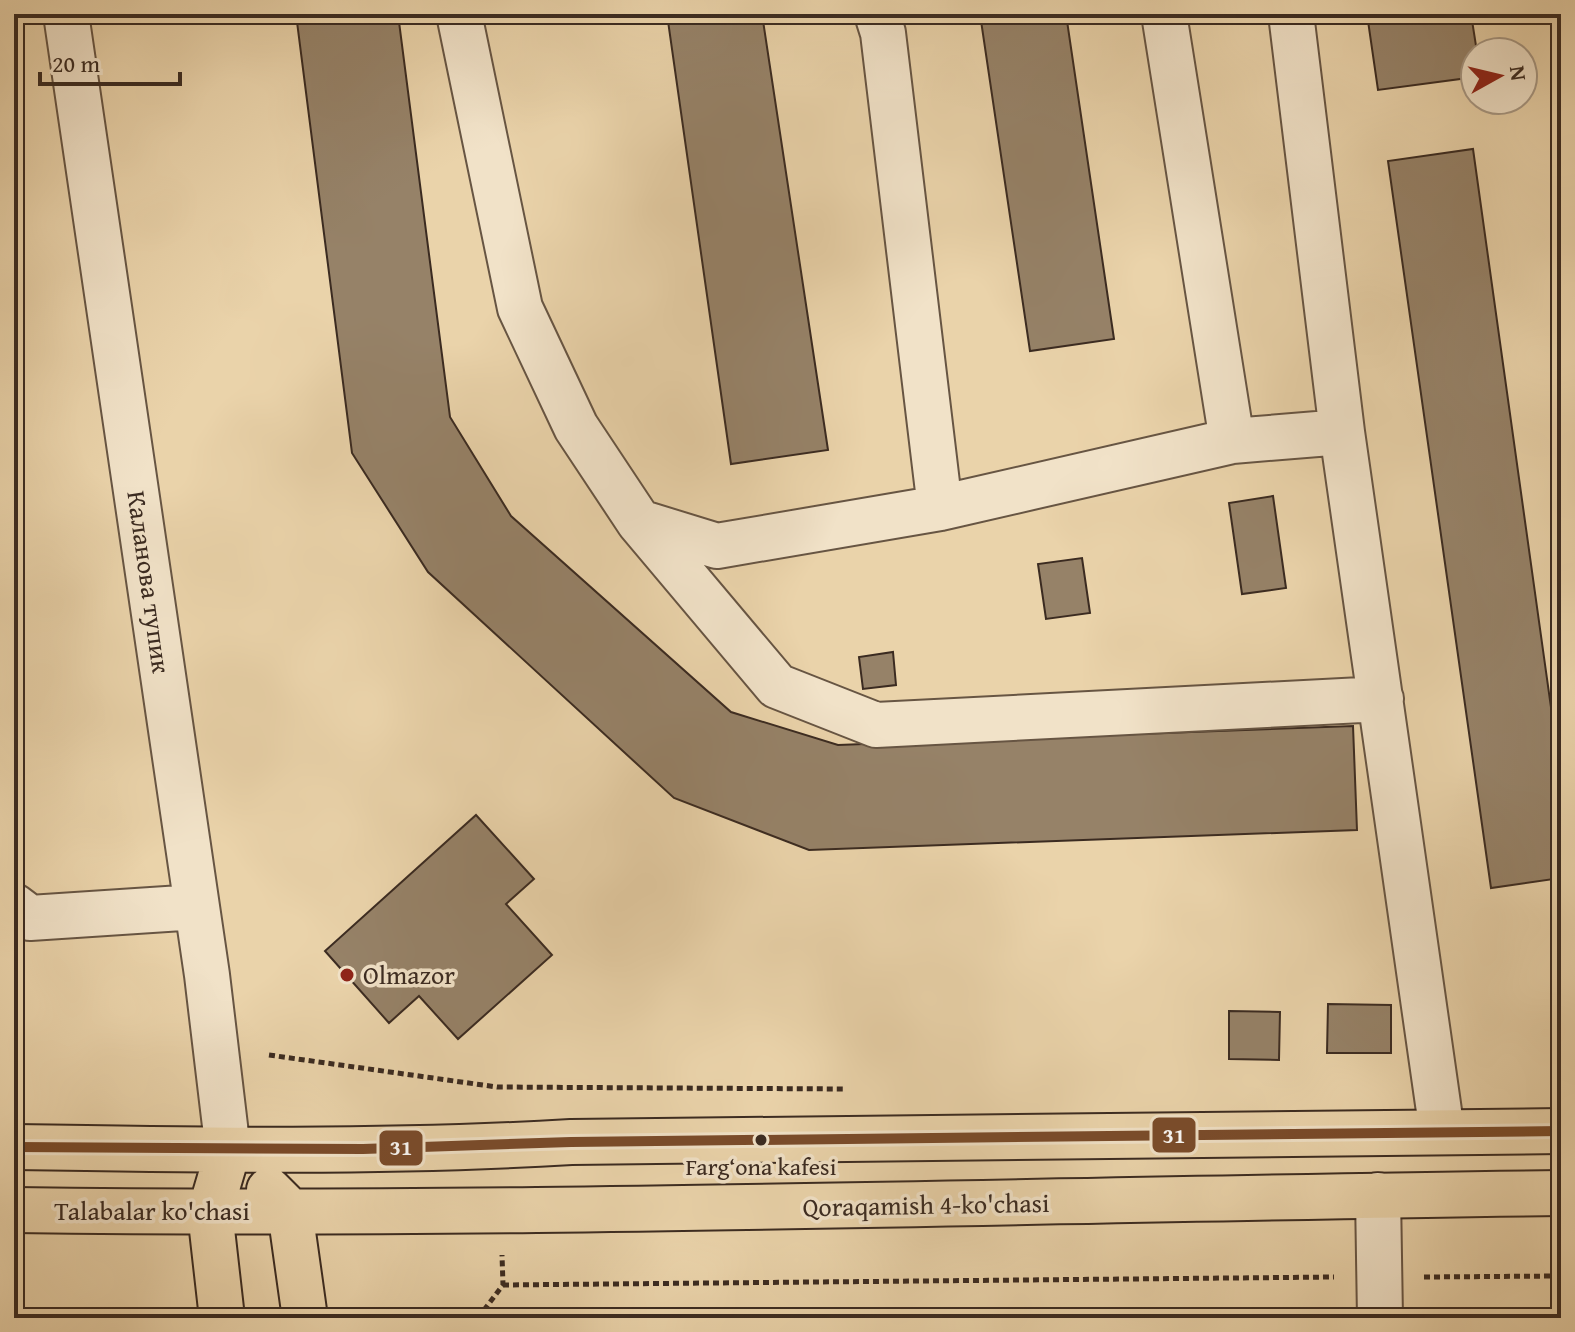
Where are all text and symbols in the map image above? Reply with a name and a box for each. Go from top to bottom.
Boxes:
scale bar [40,36,180,86]
north arrow [1459,36,1539,116]
text: 20 m [52,46,100,81]
text: N [1502,64,1536,83]
street label: Каланова тупик [117,488,182,676]
place label: Olmazor [363,955,455,994]
marker: Olmazor [338,966,356,984]
line badge: 31 [1151,1116,1197,1154]
text: 31 [1163,1119,1185,1151]
line badge: 31 [378,1129,424,1167]
text: 31 [390,1131,412,1163]
marker: Farg‘ona kafesi [753,1132,769,1148]
place label: Farg‘ona kafesi [686,1149,837,1184]
street label: Qoraqamish 4-ko'chasi [802,1183,1050,1226]
street label: Talabalar ko'chasi [54,1191,250,1230]

